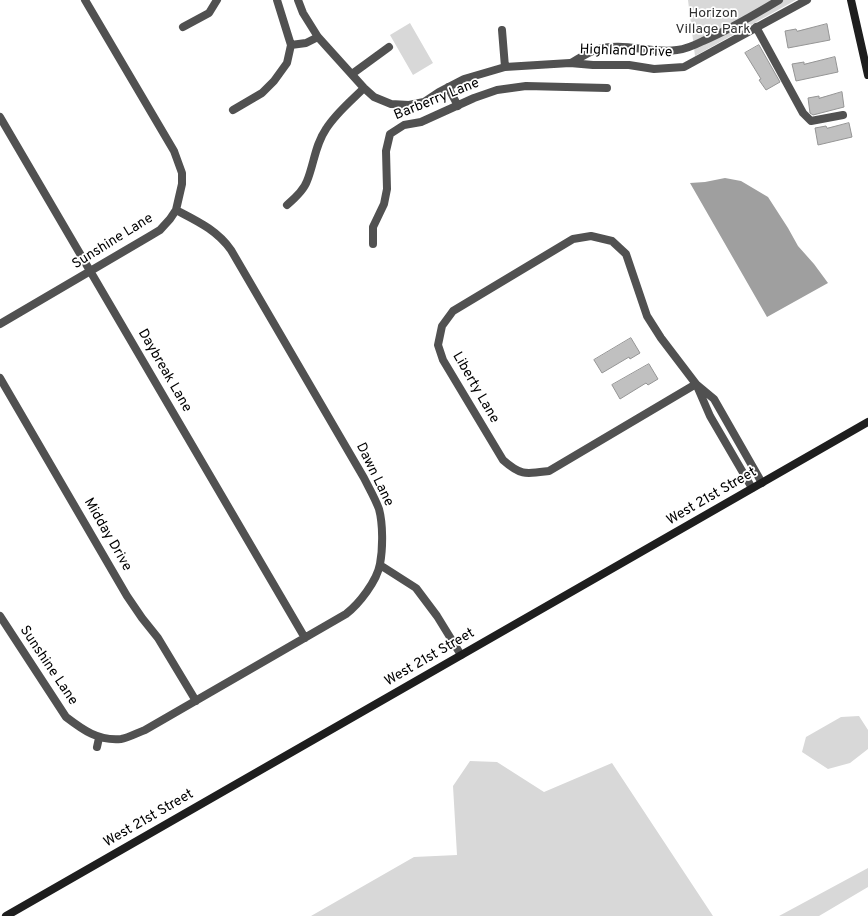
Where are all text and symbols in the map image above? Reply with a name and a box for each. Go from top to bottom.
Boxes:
park label: Horizon Village Park [675,6,751,38]
street label: Highland Drive [579,42,673,62]
street label: Barberry Lane [392,75,482,125]
street label: Sunshine Lane [69,210,157,274]
street label: Daybreak Lane [133,326,195,416]
street label: Liberty Lane [448,349,502,427]
street label: Dawn Lane [351,440,397,510]
street label: West 21st Street [664,464,760,530]
street label: Midday Drive [79,495,135,575]
street label: Sunshine Lane [15,623,81,709]
street label: West 21st Street [382,625,478,691]
street label: West 21st Street [101,786,197,852]

